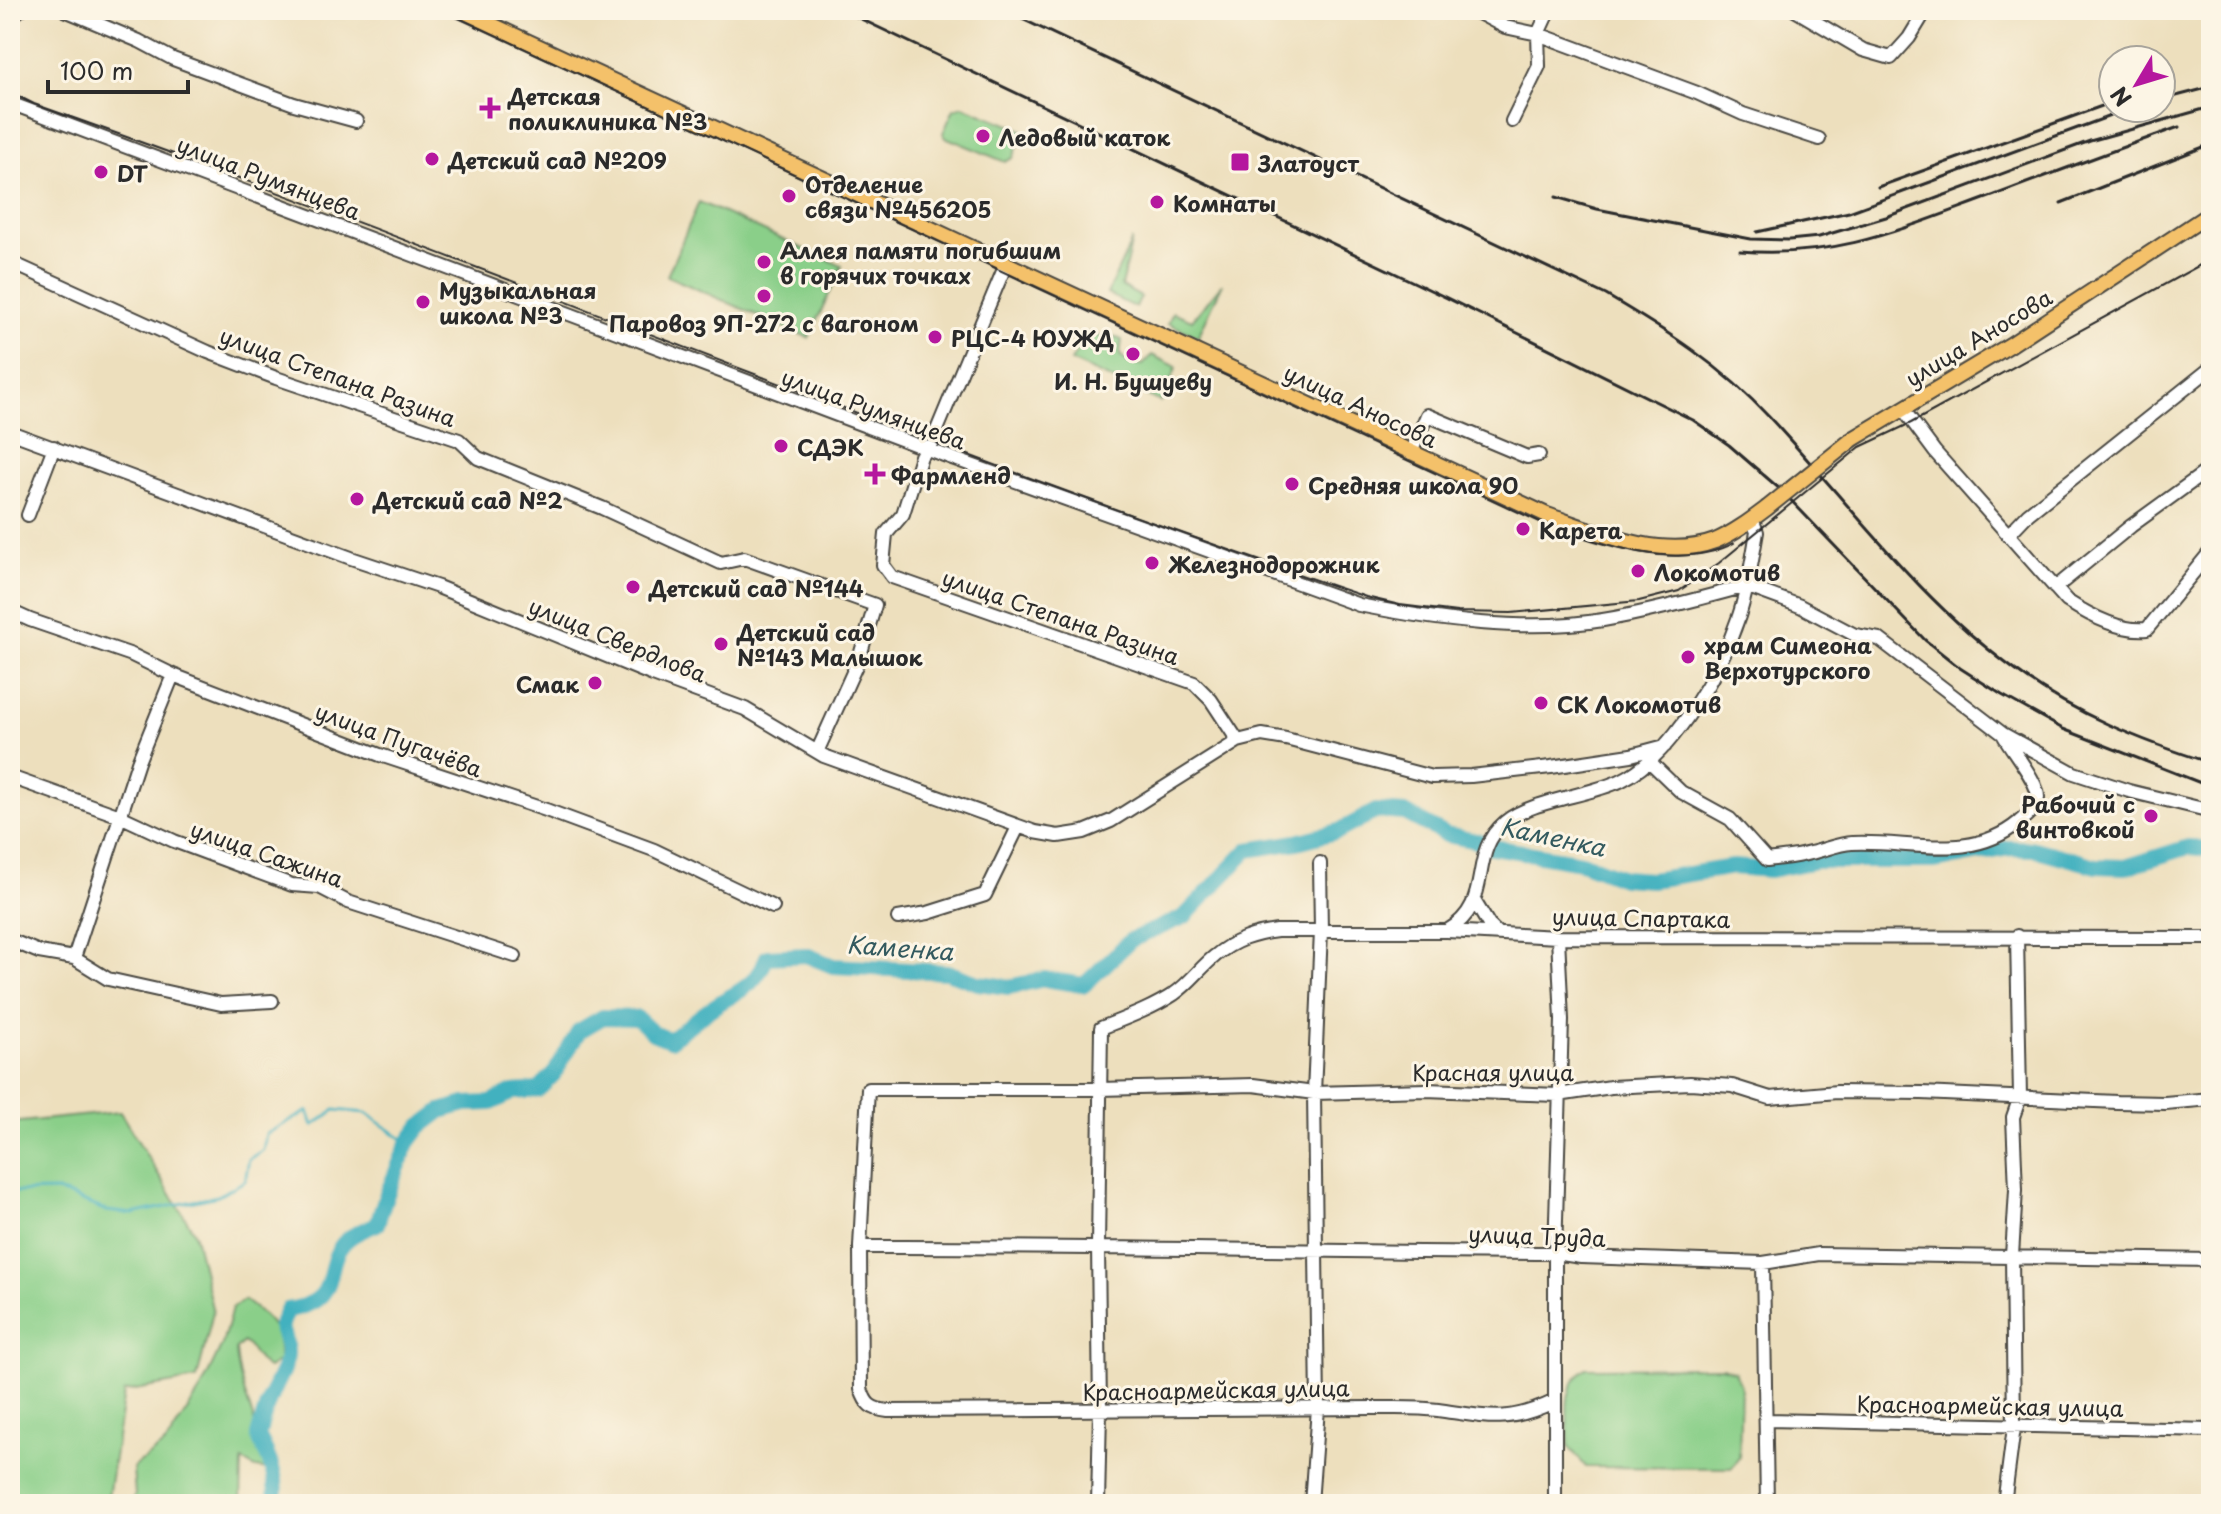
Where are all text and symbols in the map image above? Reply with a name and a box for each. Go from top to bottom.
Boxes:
scale bar [48,44,188,94]
north arrow [2097,44,2177,124]
text: 100 m [60,52,133,88]
place label: Детская поликлиника №3 [507,79,707,137]
text: N [2102,80,2138,114]
marker: Детская поликлиника №3 [479,97,501,119]
place label: Ледовый каток [999,120,1171,153]
street label: улица Румянцева [173,127,366,227]
marker: Ледовый каток [974,127,992,145]
place label: Детский сад №209 [447,143,667,176]
place label: Златоуст [1257,146,1360,179]
marker: Детский сад №209 [423,150,441,168]
marker: Златоуст [1229,151,1251,173]
place label: DT [117,156,148,189]
marker: DT [92,163,110,181]
place label: Отделение связи №456205 [805,167,992,225]
place label: Комнаты [1173,186,1276,219]
marker: Отделение связи №456205 [780,187,798,205]
marker: Комнаты [1148,193,1166,211]
place label: Аллея памяти погибшим в горячих точках [780,233,1061,291]
marker: Аллея памяти погибшим в горячих точках [755,253,773,271]
place label: Музыкальная школа №3 [439,273,596,331]
street label: улица Аносова [1898,280,2058,394]
marker: Паровоз 9П-272 с вагоном [755,287,773,305]
marker: Музыкальная школа №3 [414,293,432,311]
place label: Паровоз 9П-272 с вагоном [609,306,919,339]
street label: улица Степана Разина [215,318,461,434]
place label: РЦС-4 ЮУЖД [951,321,1114,354]
marker: РЦС-4 ЮУЖД [926,328,944,346]
marker: И. Н. Бушуеву [1124,345,1142,363]
street label: улица Аносова [1279,355,1444,455]
street label: улица Румянцева [777,359,971,457]
place label: И. Н. Бушуеву [1054,364,1212,397]
place label: СДЭК [797,430,864,463]
marker: СДЭК [772,437,790,455]
place label: Фармленд [891,458,1011,491]
marker: Фармленд [866,465,884,483]
place label: Средняя школа 90 [1308,468,1518,501]
marker: Средняя школа 90 [1283,475,1301,493]
place label: Детский сад №2 [372,483,563,516]
marker: Детский сад №2 [348,490,366,508]
place label: Карета [1539,513,1622,546]
marker: Карета [1514,520,1532,538]
place label: Железнодорожник [1168,547,1380,580]
marker: Железнодорожник [1143,554,1161,572]
place label: Локомотив [1654,555,1780,588]
street label: улица Степана Разина [938,560,1184,672]
marker: Локомотив [1629,562,1647,580]
place label: Детский сад №144 [648,571,864,604]
marker: Детский сад №144 [624,578,642,596]
street label: улица Свердлова [524,588,712,690]
place label: Детский сад №143 Малышок [736,615,923,673]
place label: храм Симеона Верхотурского [1704,628,1872,686]
marker: Детский сад №143 Малышок [712,635,730,653]
marker: храм Симеона Верхотурского [1679,648,1697,666]
place label: Смак [516,667,580,700]
marker: Смак [586,674,604,692]
place label: СК Локомотив [1557,687,1721,720]
street label: улица Пугачёва [311,693,487,785]
marker: СК Локомотив [1532,694,1550,712]
place label: Рабочий с винтовкой [2016,787,2135,845]
water label: Каменка [1497,807,1610,865]
marker: Рабочий с винтовкой [2142,807,2160,825]
street label: улица Сажина [186,811,348,895]
street label: улица Спартака [1552,899,1731,935]
water label: Каменка [846,925,955,969]
street label: Красная улица [1412,1055,1574,1088]
street label: улица Труда [1468,1216,1607,1254]
street label: Красноармейская улица [1082,1370,1350,1408]
street label: Красноармейская улица [1856,1386,2124,1424]

